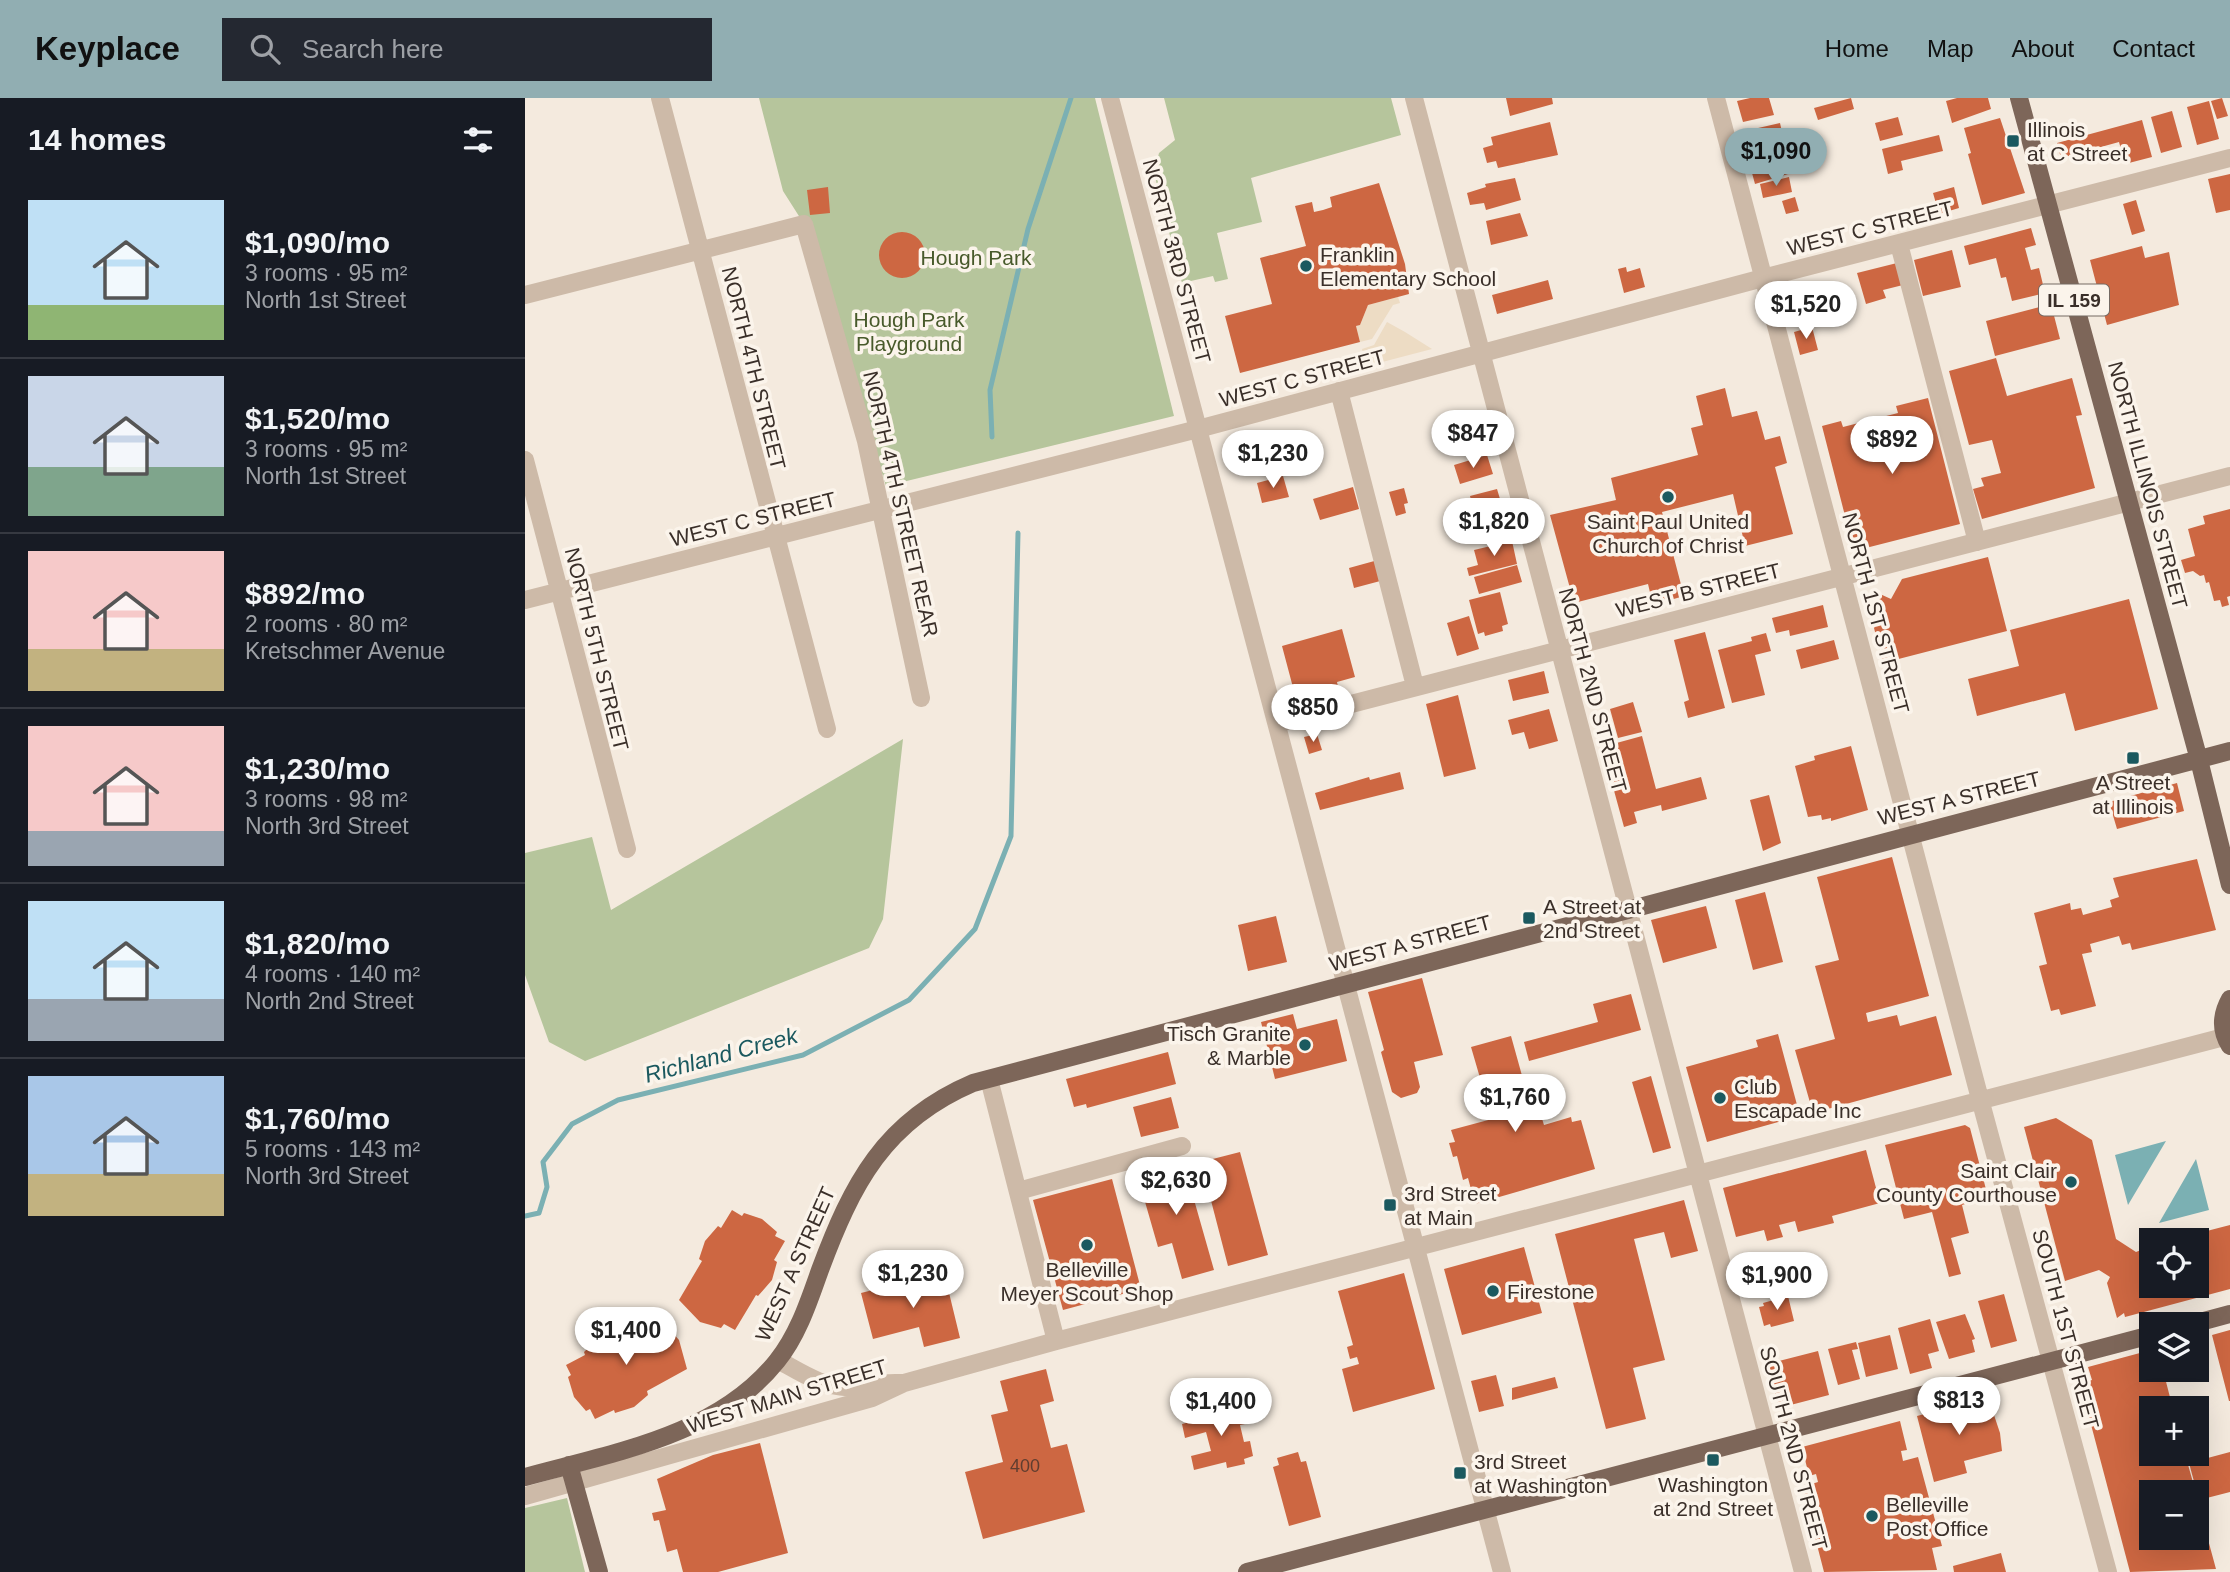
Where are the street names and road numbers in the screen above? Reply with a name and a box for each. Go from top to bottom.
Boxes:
street label: NORTH 3RD STREET [1139,156,1215,366]
street label: WEST C STREET [1785,196,1955,260]
street label: NORTH 4TH STREET [718,264,790,472]
road number: IL 159 [2039,284,2109,316]
street label: WEST C STREET [1217,345,1387,411]
street label: NORTH ILLINOIS STREET [2104,359,2192,611]
street label: NORTH 4TH STREET REAR [859,369,943,639]
street label: WEST C STREET [668,487,838,551]
street label: NORTH 1ST STREET [1838,510,1914,716]
street label: NORTH 5TH STREET [561,545,633,753]
street label: WEST B STREET [1613,558,1783,622]
street label: NORTH 2ND STREET [1555,585,1631,795]
street label: WEST A STREET [1875,767,2043,829]
street label: WEST A STREET [1327,910,1494,976]
street label: WEST A STREET [751,1183,839,1345]
street label: SOUTH 1ST STREET [2028,1226,2104,1432]
street label: SOUTH 2ND STREET [1756,1344,1832,1553]
street label: WEST MAIN STREET [685,1355,890,1437]

